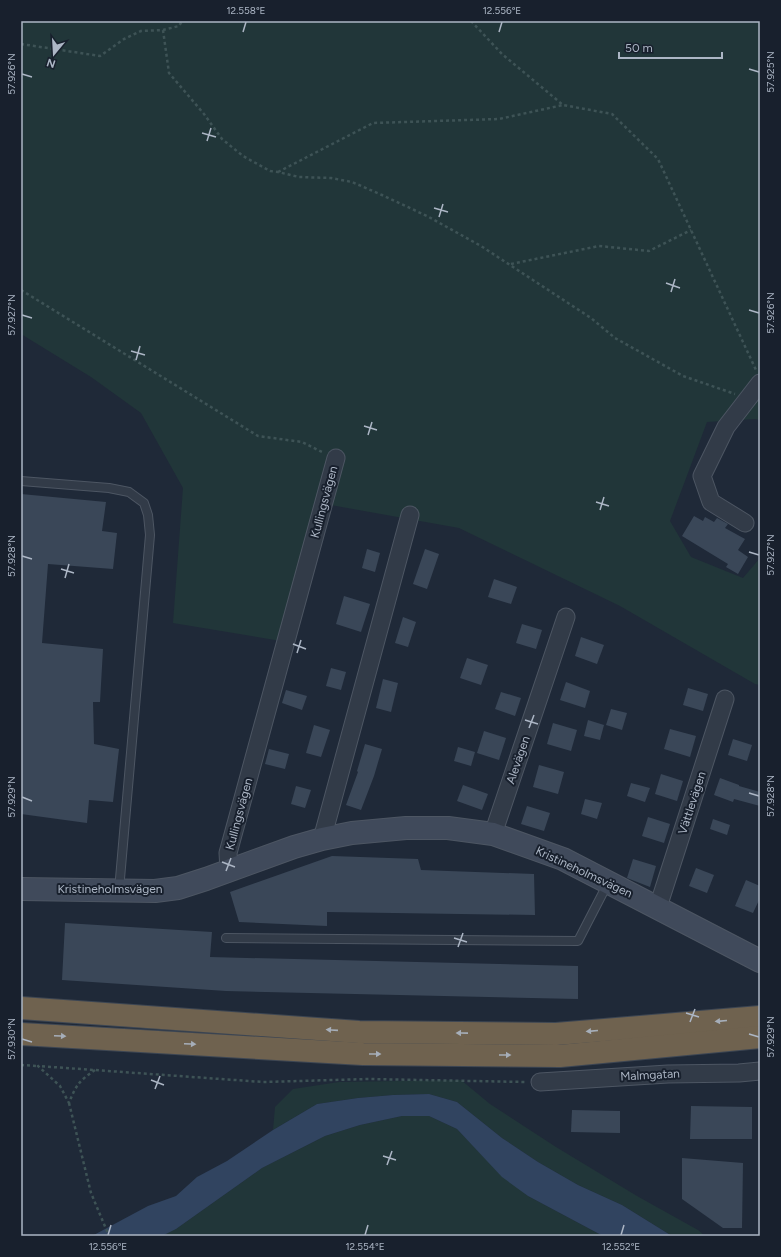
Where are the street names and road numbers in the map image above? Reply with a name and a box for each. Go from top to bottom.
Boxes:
street label: Kullingsvägen [308,464,340,540]
street label: Alevägen [503,734,533,786]
street label: Vättlevägen [675,770,709,836]
street label: Kullingsvägen [223,776,255,852]
street label: Kristineholmsvägen [533,843,635,901]
street label: Kristineholmsvägen [57,882,163,896]
street label: Malmgatan [620,1066,680,1084]

